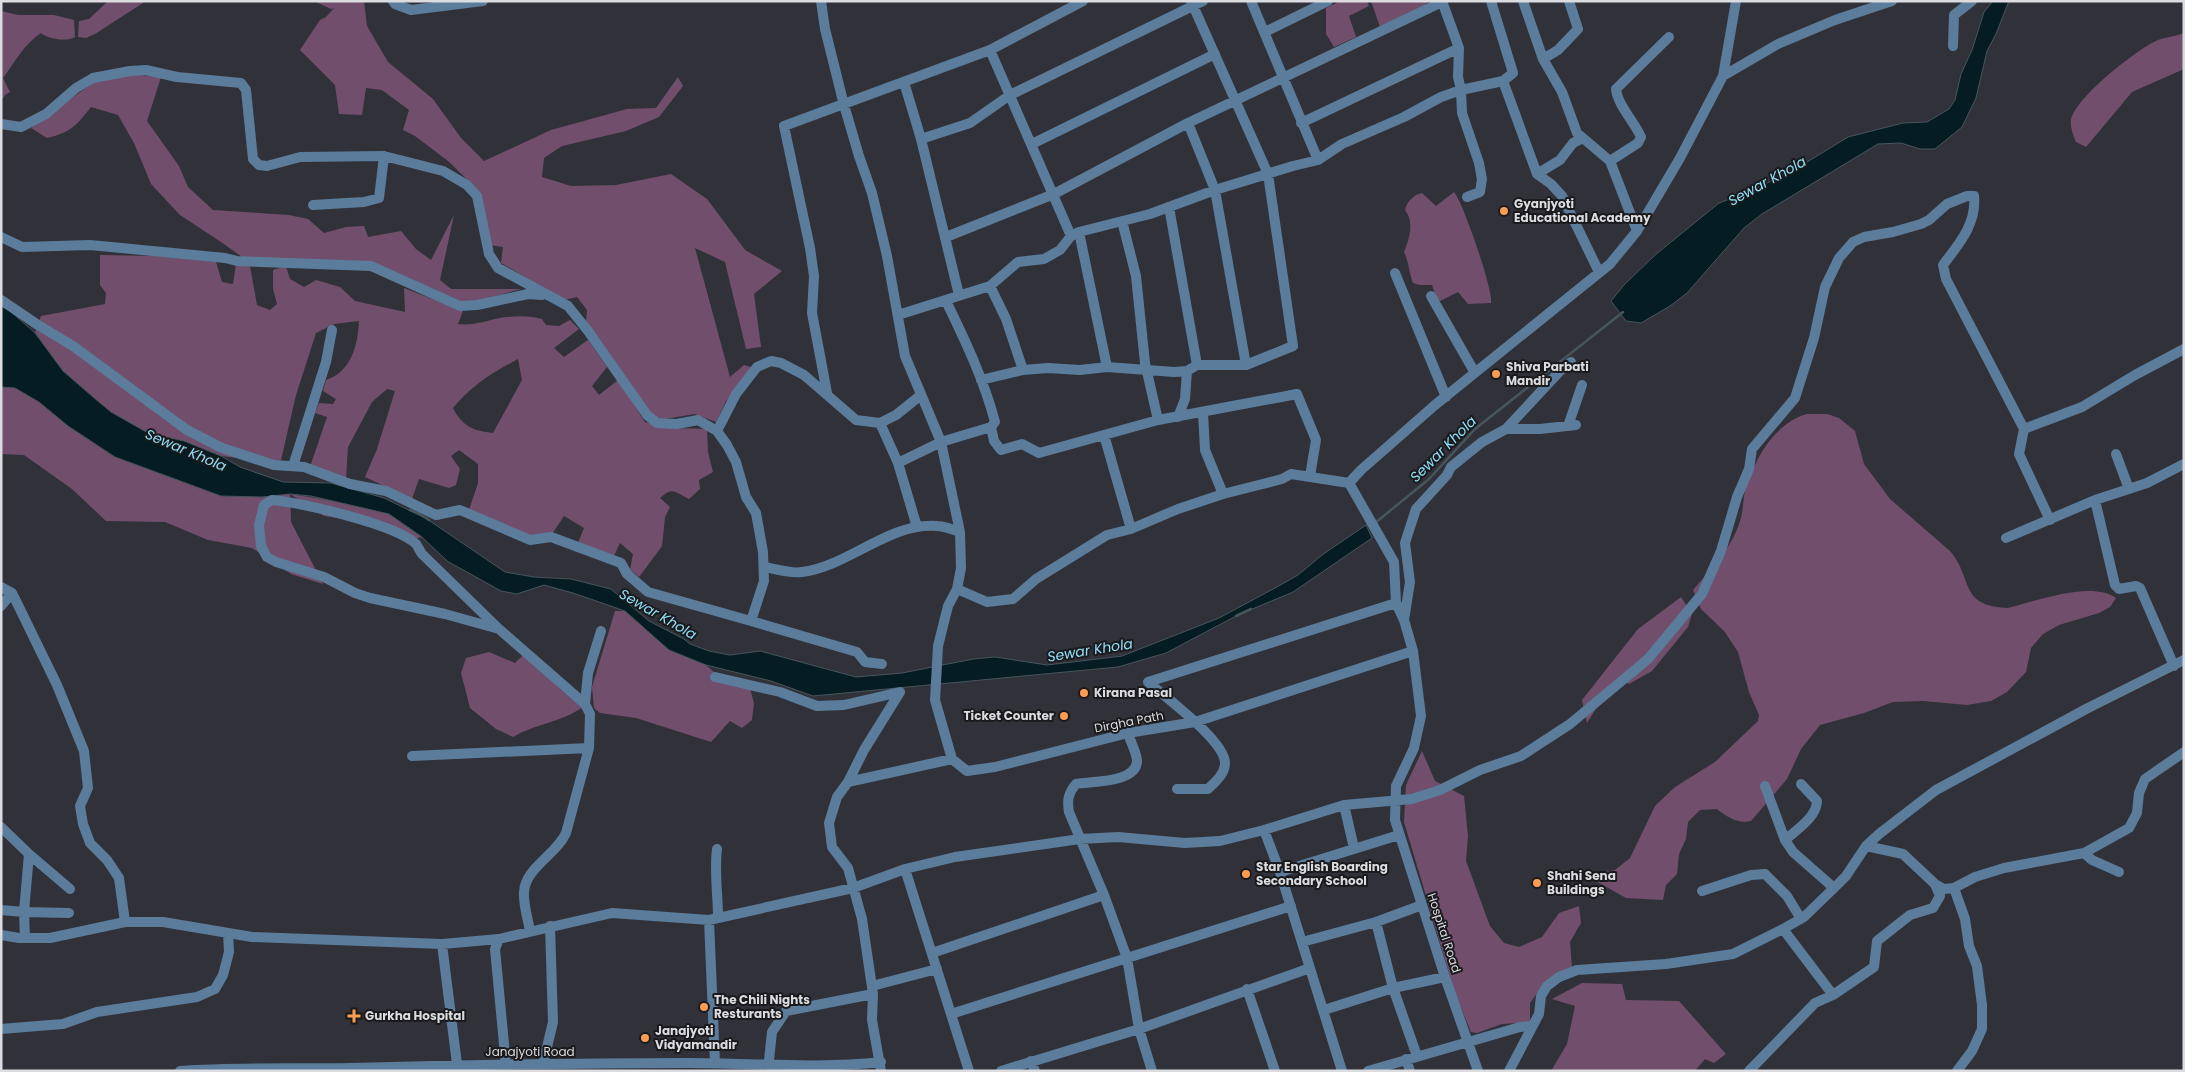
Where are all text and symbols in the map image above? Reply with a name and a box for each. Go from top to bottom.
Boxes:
water label: Sewar Khola [1724,151,1810,211]
place label: Gyanjyoti Educational Academy [1514,195,1651,226]
marker: Gyanjyoti Educational Academy [1498,205,1510,217]
place label: Shiva Parbati Mandir [1506,358,1589,389]
marker: Shiva Parbati Mandir [1490,368,1502,380]
water label: Sewar Khola [1405,411,1481,487]
water label: Sewar Khola [142,424,230,476]
water label: Sewar Khola [616,584,701,645]
water label: Sewar Khola [1046,633,1135,667]
place label: Kirana Pasal [1094,684,1172,701]
marker: Kirana Pasal [1078,687,1090,699]
street label: Dirgha Path [1093,706,1165,737]
place label: Ticket Counter [964,707,1054,724]
marker: Ticket Counter [1058,710,1070,722]
place label: Star English Boarding Secondary School [1256,858,1388,889]
place label: Shahi Sena Buildings [1547,867,1616,898]
marker: Star English Boarding Secondary School [1240,868,1252,880]
marker: Shahi Sena Buildings [1531,877,1543,889]
street label: Hospital Road [1424,891,1465,975]
place label: The Chili Nights Resturants [714,991,810,1022]
marker: The Chili Nights Resturants [698,1001,710,1013]
place label: Gurkha Hospital [365,1007,465,1024]
marker: Gurkha Hospital [347,1009,361,1023]
place label: Janajyoti Vidyamandir [655,1022,737,1053]
marker: Janajyoti Vidyamandir [639,1032,651,1044]
street label: Janajyoti Road [485,1043,575,1060]

